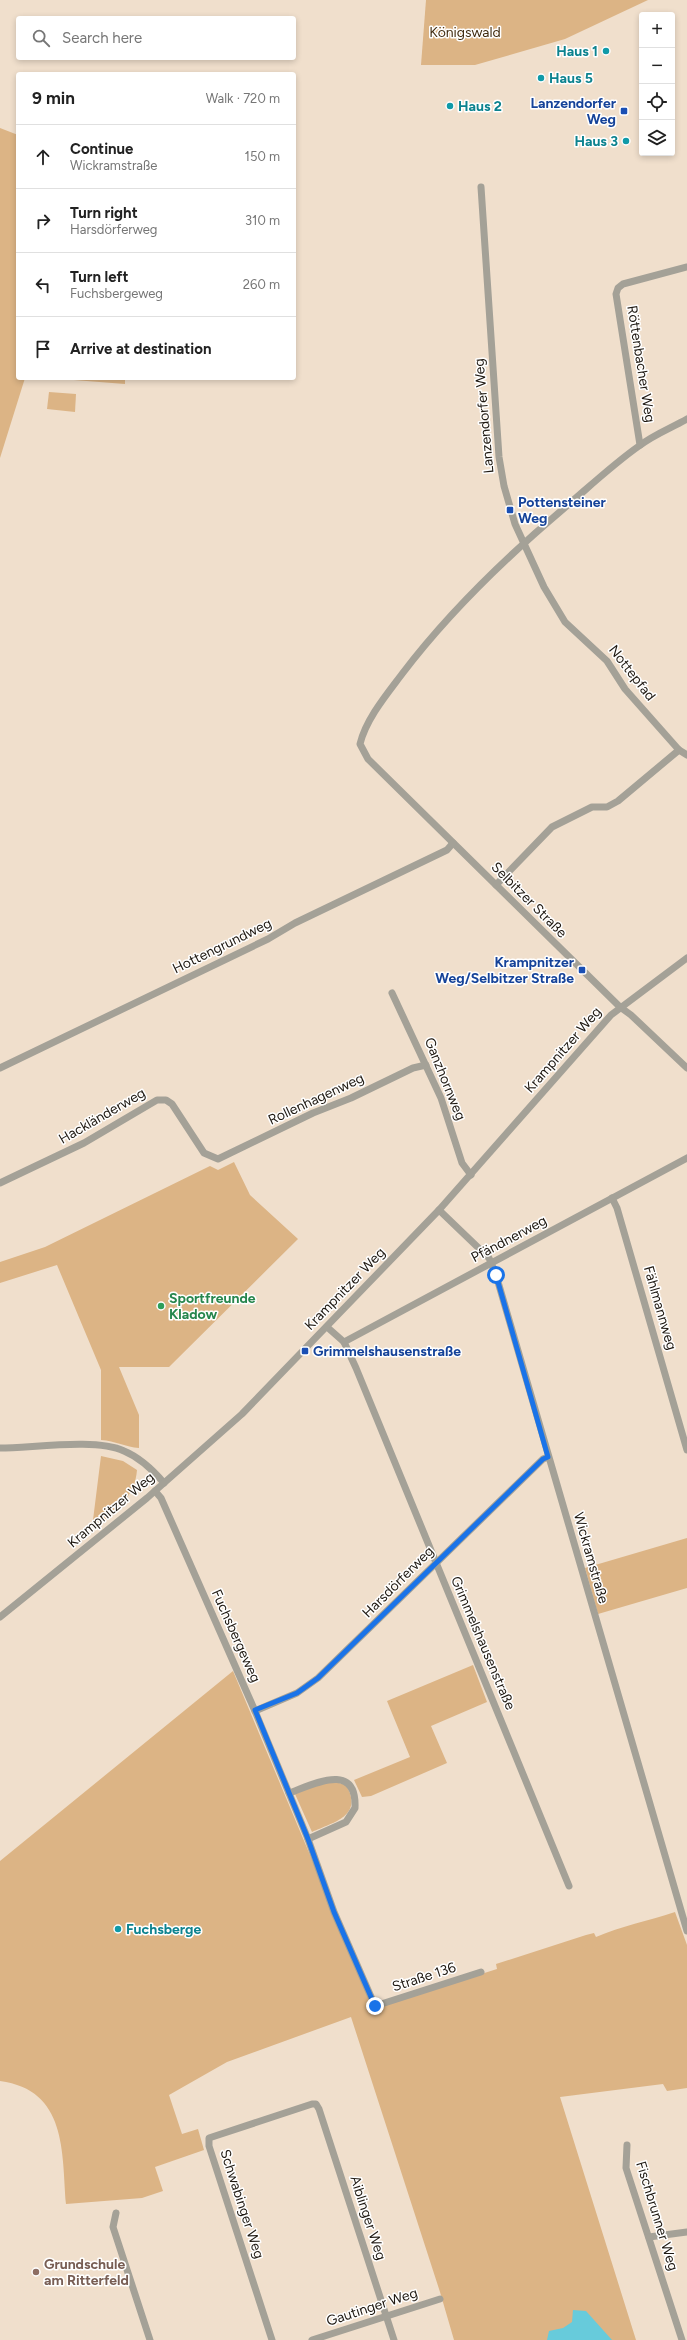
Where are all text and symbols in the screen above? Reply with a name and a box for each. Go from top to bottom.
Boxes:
map controls [639,12,675,156]
button: + [639,12,675,48]
search box [16,16,296,60]
park label: Königswald [429,24,501,41]
icon: search [30,27,52,49]
text: Search here [62,29,142,47]
place label: Haus 1 [556,43,598,60]
marker: Haus 1 [601,46,611,56]
button: − [639,48,675,84]
place label: Haus 5 [549,70,593,87]
marker: Haus 5 [536,73,546,83]
button: locate [639,84,675,120]
text: 9 min [32,88,75,108]
text: Walk · 720 m [206,91,280,106]
place label: Lanzendorfer Weg [531,95,617,128]
place label: Haus 2 [458,98,502,115]
marker: Haus 2 [445,101,455,111]
marker: Lanzendorfer Weg [619,106,629,116]
button: layers [639,120,675,156]
place label: Haus 3 [574,133,618,150]
marker: Haus 3 [621,136,631,146]
text: Continue [70,140,133,158]
icon: ahead [32,146,54,168]
text: 150 m [245,149,280,164]
text: Wickramstraße [70,158,157,173]
text: Turn right [70,204,138,222]
icon: right [32,210,54,232]
text: 310 m [245,213,280,228]
text: Harsdörferweg [70,222,157,237]
text: Turn left [70,268,128,286]
icon: left [32,274,54,296]
text: 260 m [243,277,280,292]
text: Fuchsbergeweg [70,286,163,301]
street label: Röttenbacher Weg [623,304,659,424]
icon: arrive [32,338,54,360]
text: Arrive at destination [70,340,211,358]
street label: Lanzendorfer Weg [471,358,497,474]
place label: Pottensteiner Weg [518,494,606,527]
marker: Pottensteiner Weg [505,505,515,515]
street label: Nottepfad [605,642,659,704]
street label: Selbitzer Straße [488,859,571,942]
street label: Hottengrundweg [170,915,274,977]
place label: Krampnitzer Weg/Selbitzer Straße [435,954,575,987]
marker: Krampnitzer Weg/Selbitzer Straße [577,965,587,975]
street label: Krampnitzer Weg [521,1004,605,1096]
street label: Ganzhornweg [421,1035,469,1123]
street label: Rollenhagenweg [265,1069,367,1129]
street label: Hackländerweg [56,1084,148,1148]
street label: Pfändnerweg [468,1212,550,1266]
street label: Krampnitzer Weg [301,1244,389,1334]
street label: Fählmannweg [640,1264,680,1352]
route start [487,1266,505,1284]
place label: Sportfreunde Kladow [169,1290,256,1323]
marker: Sportfreunde Kladow [156,1301,166,1311]
place label: Grimmelshausenstraße [313,1343,461,1360]
marker: Grimmelshausenstraße [300,1346,310,1356]
street label: Krampnitzer Weg [64,1469,158,1551]
street label: Wickramstraße [570,1510,612,1606]
street label: Harsdörferweg [359,1543,437,1621]
street label: Grimmelshausenstraße [447,1574,519,1713]
street label: Fuchsbergeweg [208,1587,264,1685]
place label: Fuchsberge [126,1921,202,1938]
marker: Fuchsberge [113,1924,123,1934]
street label: Straße 136 [390,1959,458,1995]
route end [366,1997,384,2015]
street label: Schwabinger Weg [216,2147,268,2261]
street label: Fischbrunner Weg [632,2159,682,2273]
street label: Aiblinger Weg [346,2174,390,2262]
place label: Grundschule am Ritterfeld [44,2256,129,2289]
marker: Grundschule am Ritterfeld [31,2267,41,2277]
street label: Gautinger Weg [324,2284,420,2330]

